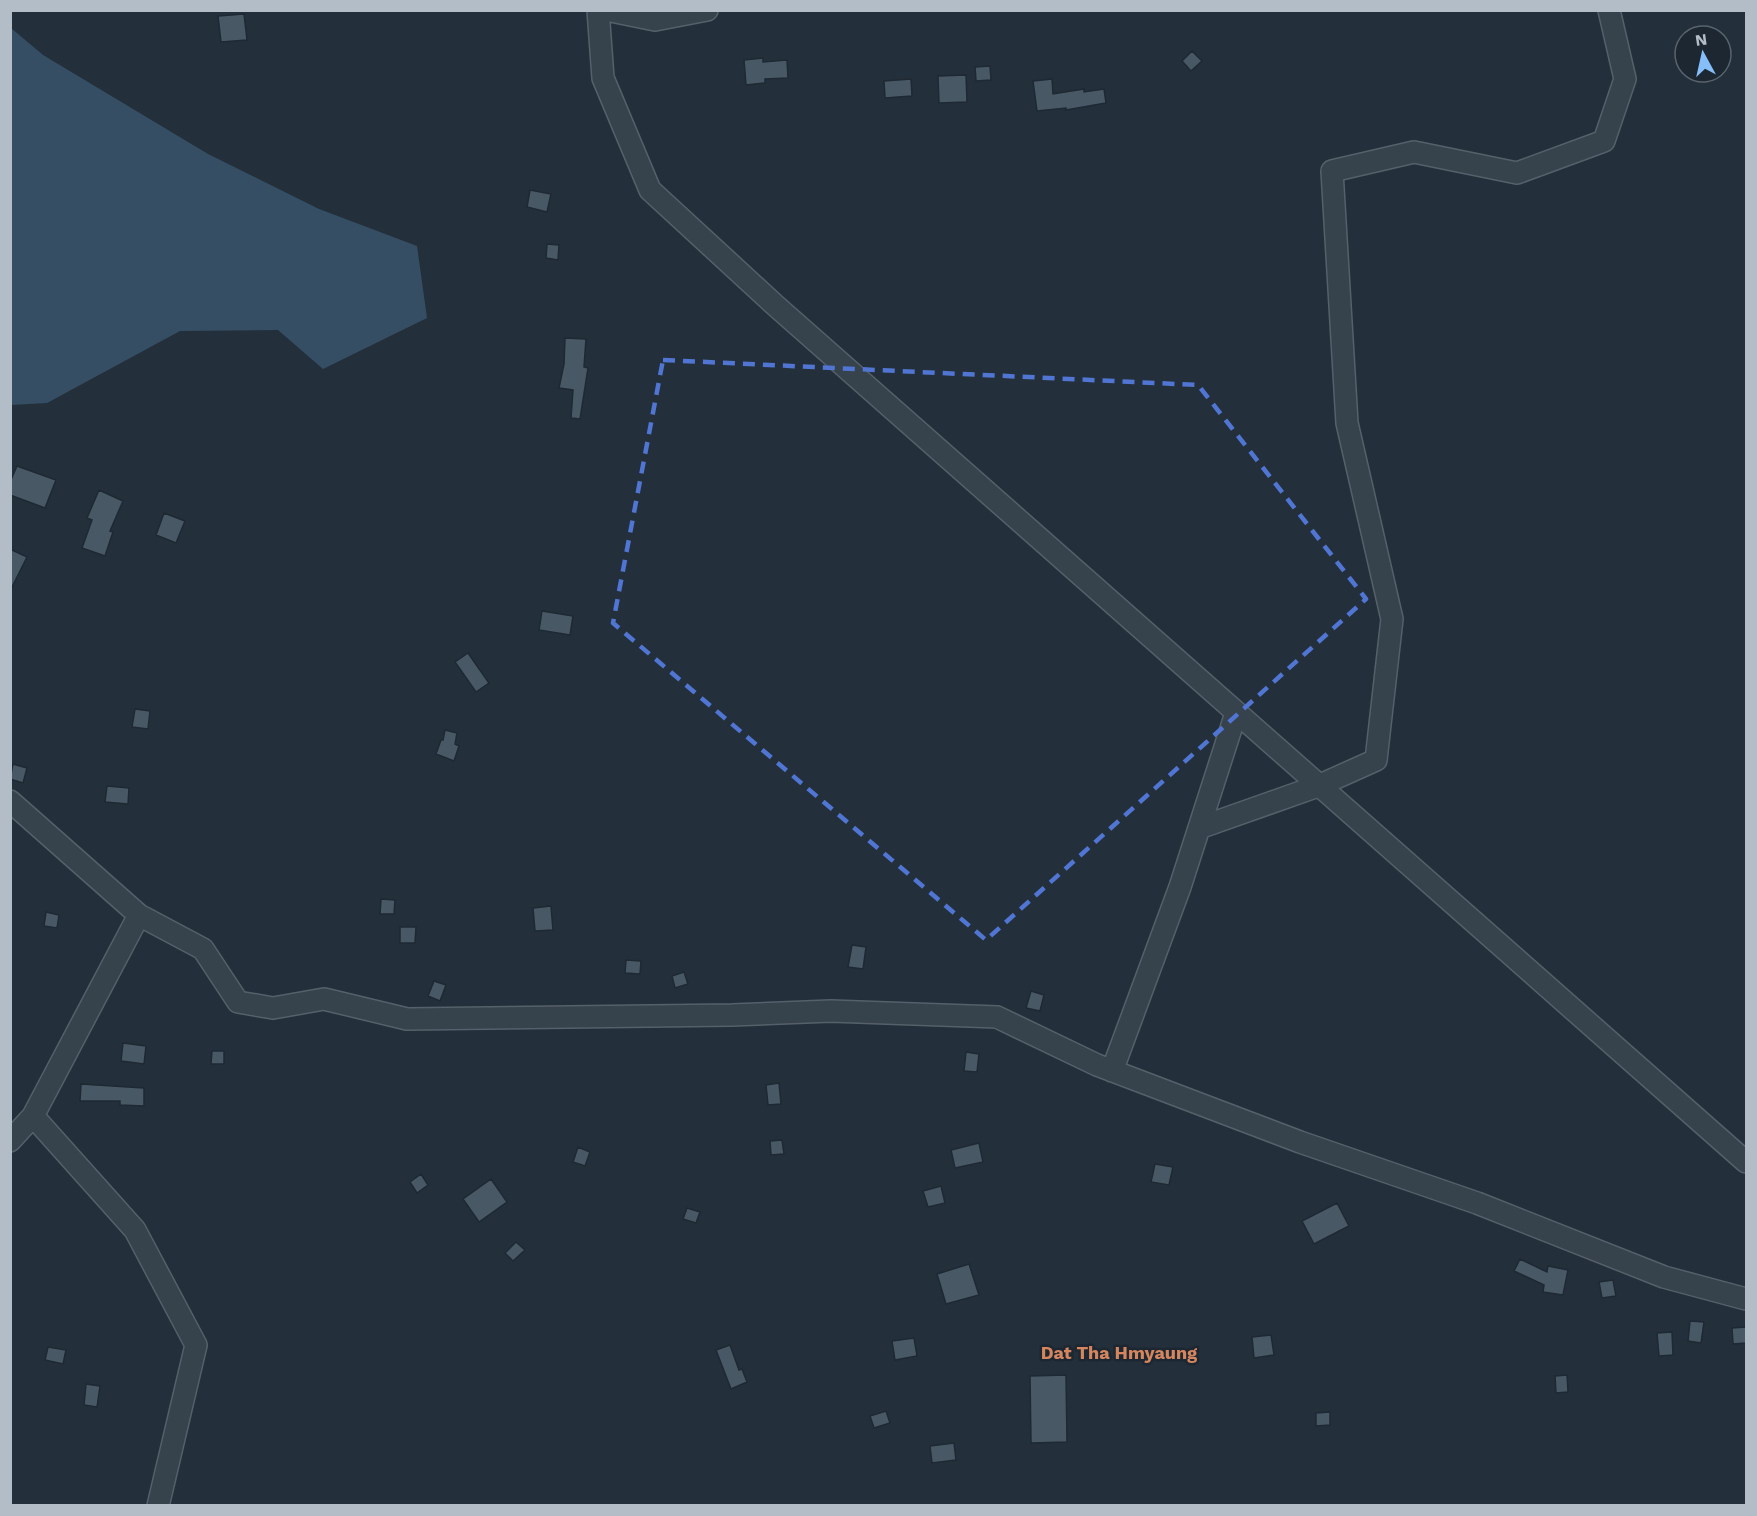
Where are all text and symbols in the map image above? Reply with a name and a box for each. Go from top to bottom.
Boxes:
north arrow [1673,24,1733,84]
text: N [1694,29,1708,50]
district label: Dat Tha Hmyaung [1041,1342,1198,1363]

